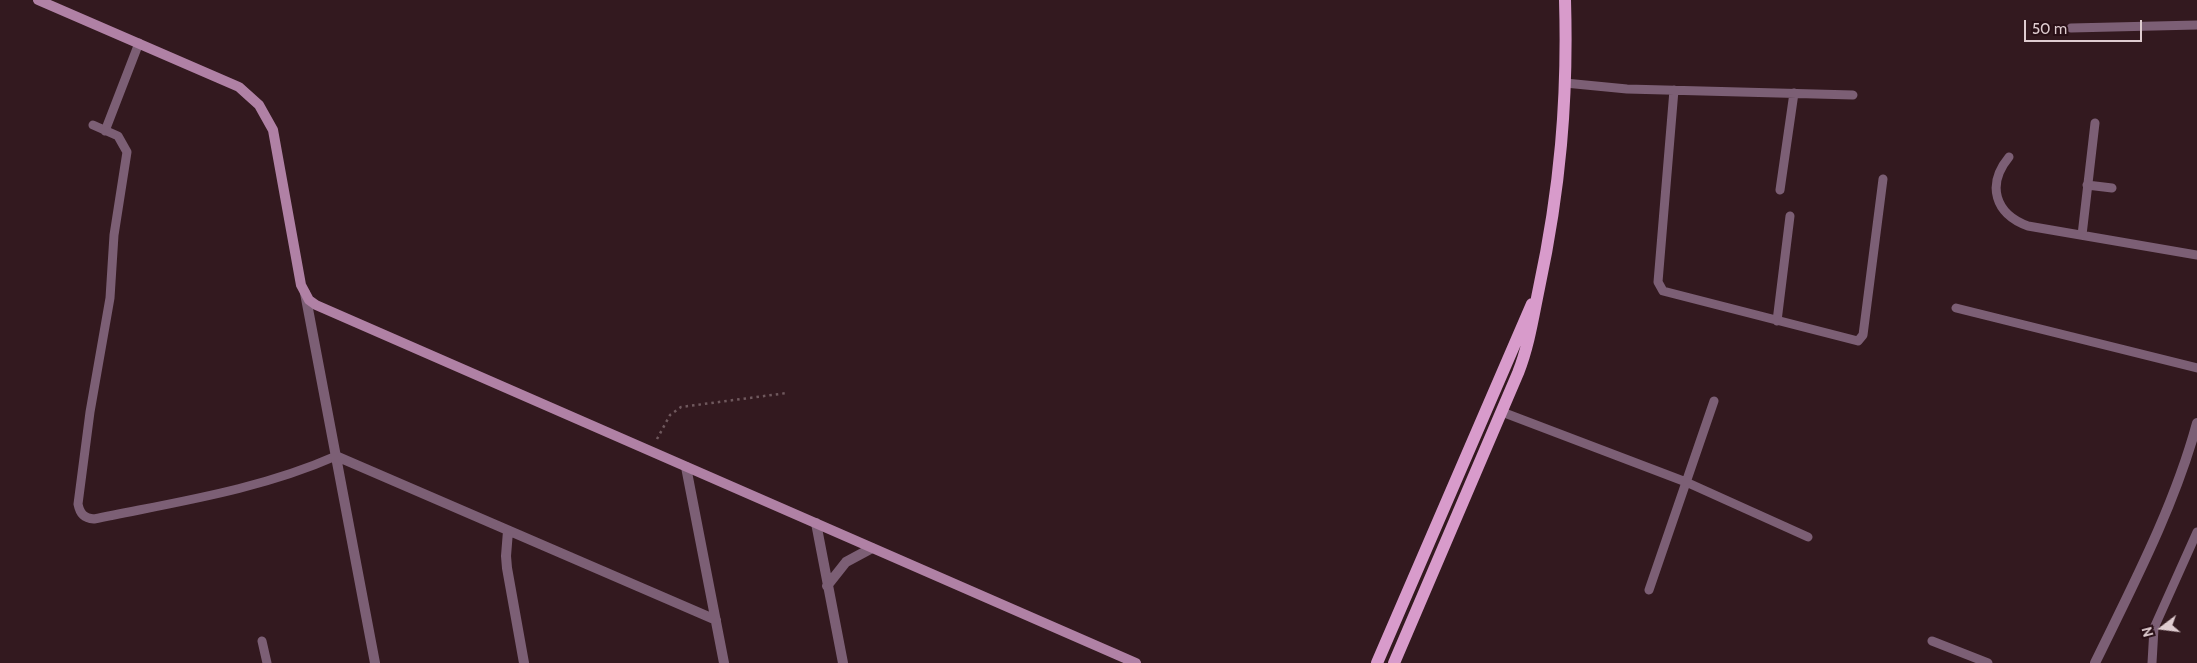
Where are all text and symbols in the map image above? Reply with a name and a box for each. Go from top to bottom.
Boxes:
scale bar [2027,10,2144,42]
text: 50 m [2032,20,2067,38]
north arrow [2137,603,2187,653]
text: N [2138,625,2157,639]

